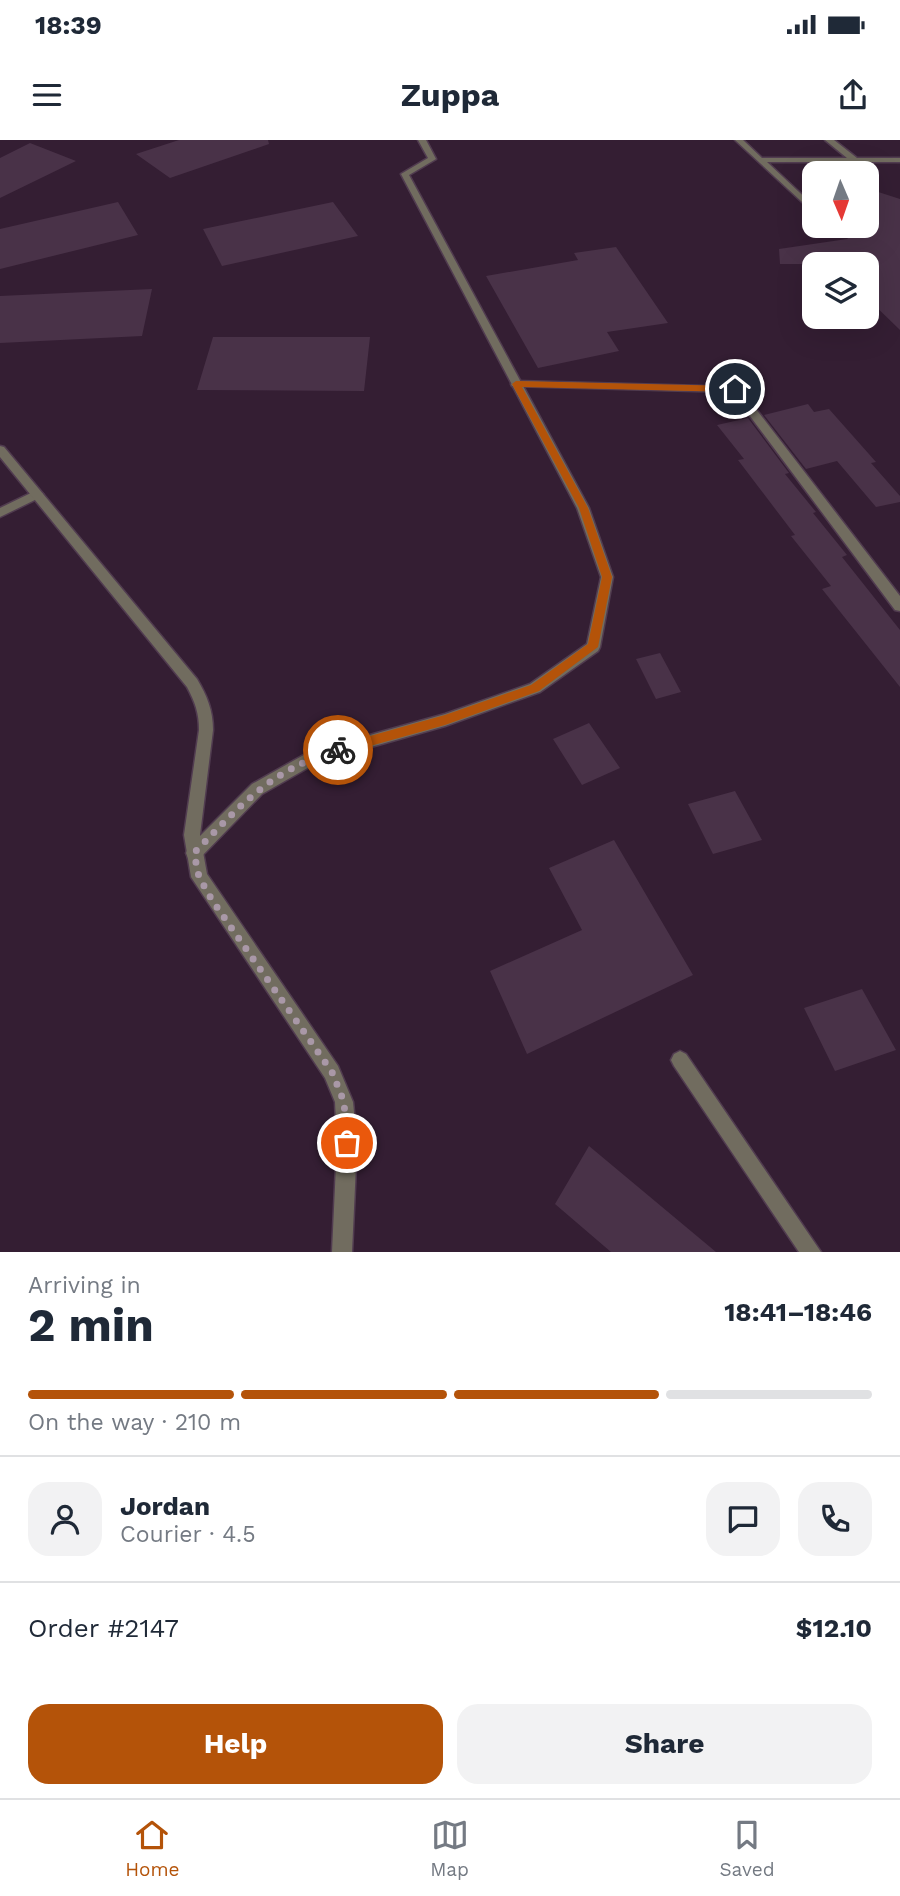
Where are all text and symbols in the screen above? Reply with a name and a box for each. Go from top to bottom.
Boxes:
text: 18:39 [35,10,102,40]
icon: menu [28,76,66,114]
text: Zuppa [401,76,499,114]
icon: share [834,76,872,114]
north arrow [802,161,878,238]
map controls [802,161,879,329]
button: layers [802,252,879,329]
pin [705,359,765,419]
icon: home [716,370,754,408]
courier [303,715,373,785]
icon: bike [319,731,357,769]
pin [317,1113,377,1173]
icon: bag [328,1124,366,1162]
text: Arriving in [28,1272,141,1299]
text: 18:41–18:46 [724,1297,872,1327]
text: 2 min [28,1298,154,1352]
text: On the way · 210 m [28,1409,241,1436]
button: person [28,1482,102,1556]
button: chat [706,1482,780,1556]
button: phone [798,1482,872,1556]
text: Jordan [120,1491,210,1521]
text: Courier · 4.5 [120,1521,256,1548]
text: Order #2147 [28,1613,179,1643]
text: $12.10 [796,1613,872,1643]
button: Help [28,1704,443,1784]
button: Share [457,1704,872,1784]
tab: Home [125,1816,180,1881]
tab: Map [430,1816,469,1881]
tab: Saved [719,1816,775,1881]

